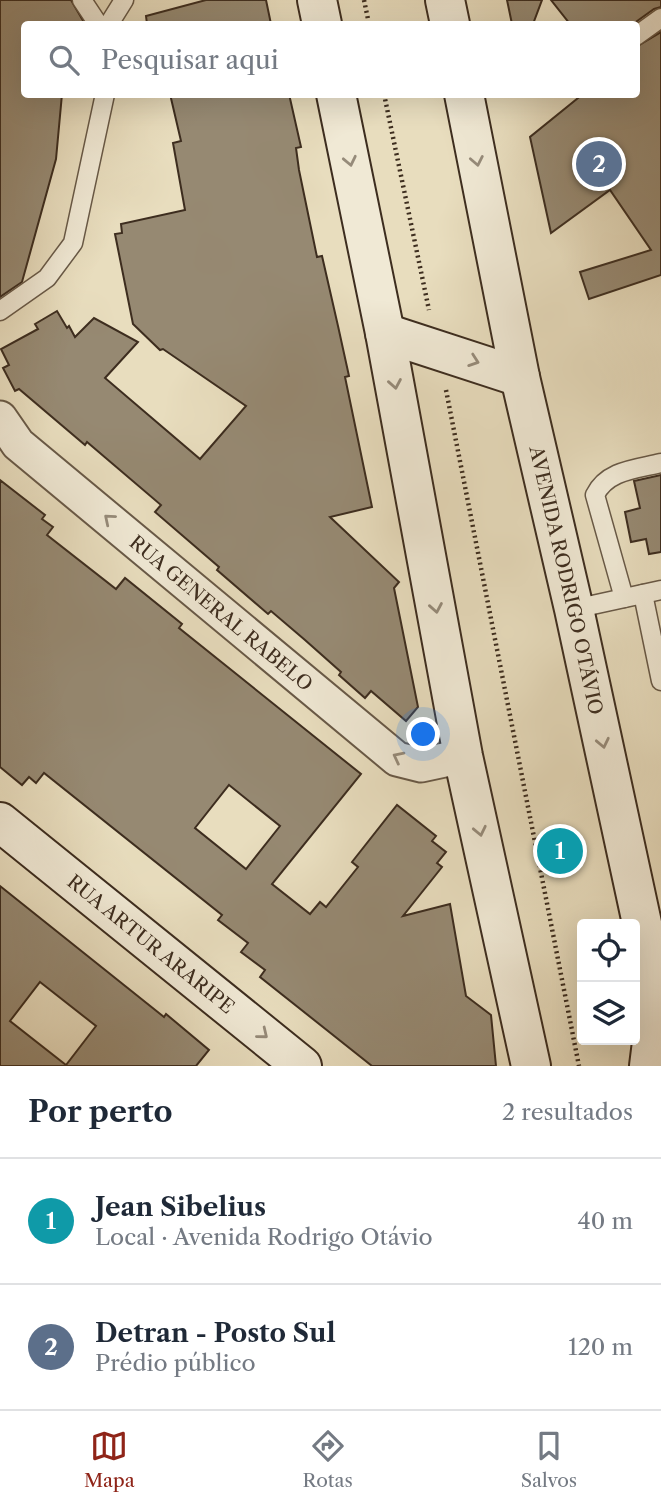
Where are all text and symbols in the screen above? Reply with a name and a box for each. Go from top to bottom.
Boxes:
search box [21,21,640,98]
icon: search [45,41,83,79]
text: Pesquisar aqui [101,44,279,76]
pin: 2 [576,138,622,190]
one-way arrow [342,155,357,167]
one-way arrow [469,155,484,167]
one-way arrow [467,353,479,367]
one-way arrow [387,378,402,390]
street label: AVENIDA RODRIGO OTÁVIO [524,443,608,717]
one-way arrow [105,515,117,528]
street label: RUA GENERAL RABELO [125,531,317,696]
one-way arrow [428,602,443,614]
your location [406,717,440,751]
one-way arrow [595,737,610,749]
one-way arrow [393,751,406,765]
one-way arrow [471,825,486,837]
pin: 1 [537,825,583,877]
street label: RUA ARTUR ARARIPE [62,870,239,1019]
map controls [577,919,640,1045]
button: locate [577,919,640,982]
button: layers [577,982,640,1045]
one-way arrow [255,1026,267,1039]
text: Por perto [28,1093,173,1130]
text: 2 resultados [502,1098,633,1126]
text: Jean Sibelius [95,1191,266,1223]
text: 1 [46,1207,56,1235]
text: 40 m [578,1207,633,1235]
text: Local · Avenida Rodrigo Otávio [95,1223,433,1251]
text: Detran - Posto Sul [95,1317,336,1349]
text: 2 [44,1333,58,1361]
text: 120 m [568,1333,633,1361]
text: Prédio público [95,1349,256,1377]
tab: Mapa [84,1427,135,1492]
tab: Rotas [302,1427,353,1492]
tab: Salvos [521,1427,577,1492]

